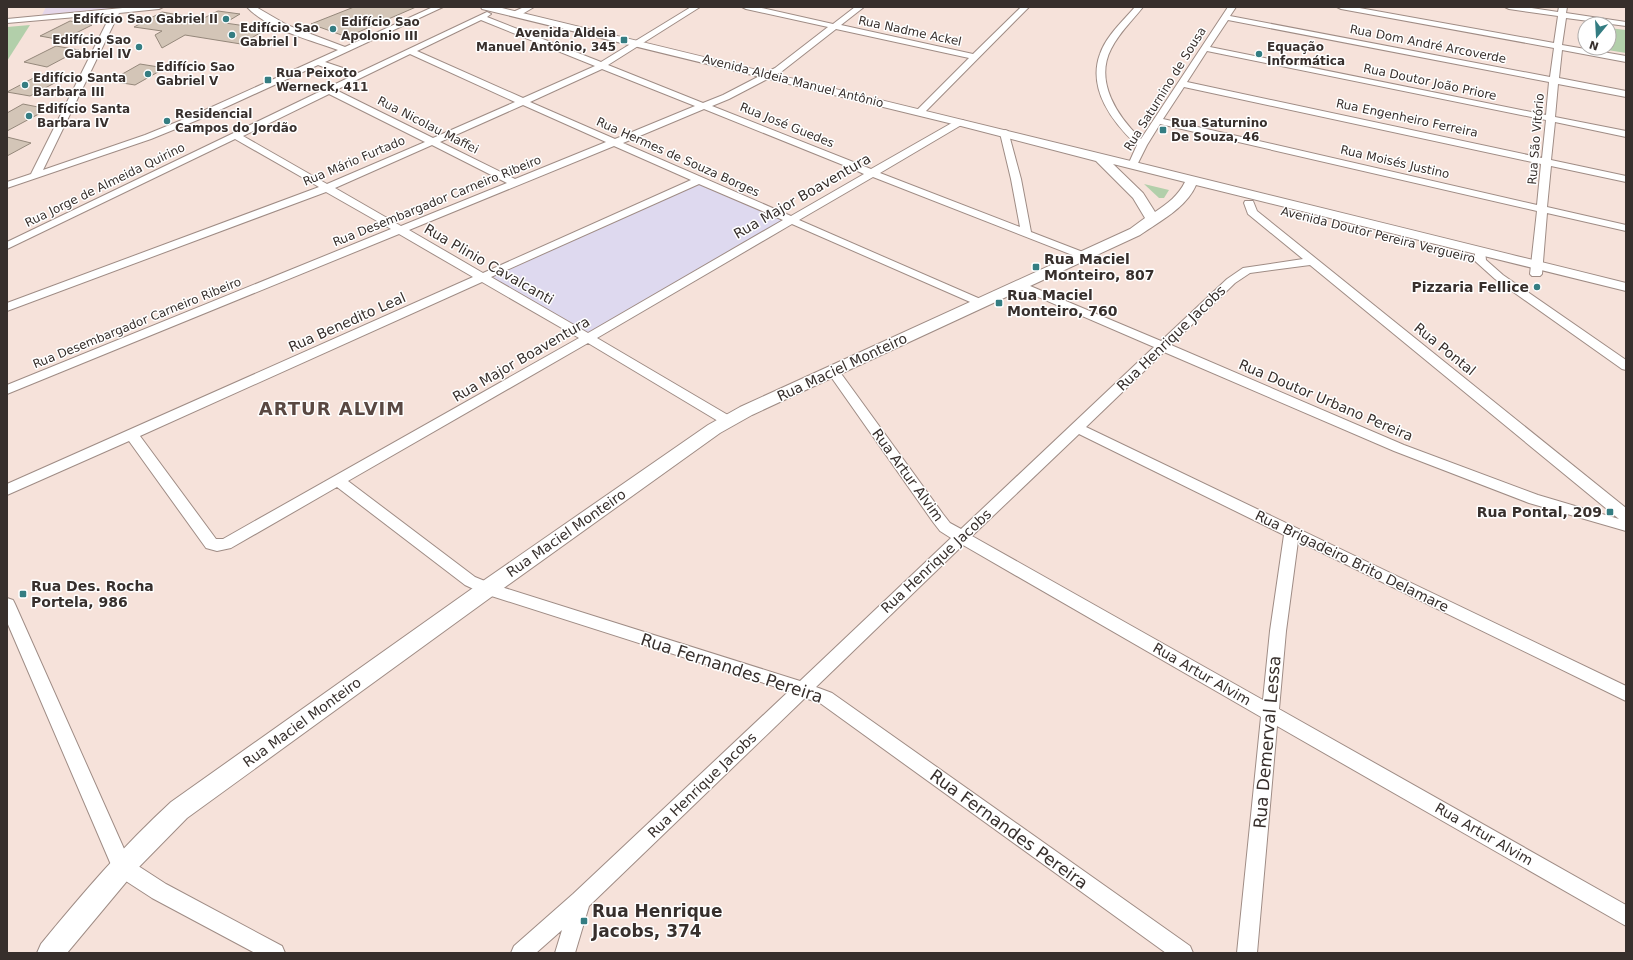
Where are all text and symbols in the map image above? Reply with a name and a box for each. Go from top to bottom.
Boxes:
place label: Edifício Sao Gabriel II [73,12,218,26]
street label: Rua Nadme Ackel [857,13,963,49]
marker: Edifício Sao Gabriel II [221,14,231,24]
place label: Edifício Sao Apolonio III [341,15,420,43]
north arrow [1577,16,1617,56]
place label: Edifício Sao Gabriel I [240,21,319,49]
street label: Rua Dom André Arcoverde [1349,22,1507,66]
marker: Edifício Sao Apolonio III [328,24,338,34]
street label: Rua Saturnino de Sousa [1121,25,1209,153]
place label: Avenida Aldeia Manuel Antônio, 345 [476,26,616,54]
marker: Edifício Sao Gabriel I [227,30,237,40]
place label: Edifício Sao Gabriel IV [52,33,132,61]
marker: Avenida Aldeia Manuel Antônio, 345 [619,35,629,45]
text: N [1588,37,1600,53]
place label: Equação Informática [1267,40,1345,68]
marker: Edifício Sao Gabriel IV [134,42,144,52]
marker: Equação Informática [1254,49,1264,59]
street label: Avenida Aldeia Manuel Antônio [701,52,885,110]
place label: Edifício Sao Gabriel V [156,60,235,88]
street label: Rua Doutor João Priore [1362,61,1498,103]
place label: Rua Peixoto Werneck, 411 [276,66,368,94]
marker: Edifício Sao Gabriel V [143,69,153,79]
place label: Edifício Santa Barbara III [33,71,126,99]
marker: Rua Peixoto Werneck, 411 [263,75,273,85]
marker: Edifício Santa Barbara III [20,80,30,90]
street label: Rua Nicolau Maffei [375,93,481,157]
street label: Rua São Vitório [1525,93,1547,185]
street label: Rua Engenheiro Ferreira [1335,96,1479,140]
street label: Rua José Guedes [738,100,836,150]
place label: Edifício Santa Barbara IV [37,102,130,130]
place label: Residencial Campos do Jordão [175,107,297,135]
marker: Edifício Santa Barbara IV [24,111,34,121]
street label: Rua Hermes de Souza Borges [594,115,762,199]
marker: Residencial Campos do Jordão [162,116,172,126]
place label: Rua Saturnino De Souza, 46 [1171,116,1267,144]
marker: Rua Saturnino De Souza, 46 [1158,125,1168,135]
street label: Rua Mário Furtado [301,133,407,189]
street label: Rua Jorge de Almeida Quirino [23,140,187,230]
street label: Rua Moisés Justino [1339,143,1451,181]
street label: Rua Major Boaventura [731,150,873,242]
street label: Rua Desembargador Carneiro Ribeiro [331,153,543,249]
street label: Avenida Doutor Pereira Vergueiro [1279,204,1477,266]
street label: Rua Plinio Cavalcanti [422,220,556,308]
place label: Rua Maciel Monteiro, 807 [1044,251,1154,283]
marker: Rua Maciel Monteiro, 807 [1031,262,1041,272]
street label: Rua Desembargador Carneiro Ribeiro [31,275,243,371]
place label: Pizzaria Fellice [1411,279,1529,295]
street label: Rua Henrique Jacobs [1113,282,1229,394]
marker: Pizzaria Fellice [1532,282,1542,292]
place label: Rua Maciel Monteiro, 760 [1007,287,1118,319]
street label: Rua Benedito Leal [286,289,408,355]
marker: Rua Maciel Monteiro, 760 [994,298,1004,308]
street label: Rua Major Boaventura [450,313,592,405]
street label: Rua Pontal [1411,319,1479,379]
street label: Rua Maciel Monteiro [774,330,910,404]
street label: Rua Doutor Urbano Pereira [1236,356,1416,444]
district label: ARTUR ALVIM [259,398,405,419]
street label: Rua Artur Alvim [869,426,947,524]
street label: Rua Maciel Monteiro [503,486,629,580]
place label: Rua Pontal, 209 [1477,504,1602,520]
street label: Rua Henrique Jacobs [878,506,994,616]
street label: Rua Brigadeiro Brito Delamare [1253,507,1451,615]
marker: Rua Pontal, 209 [1605,507,1615,517]
place label: Rua Des. Rocha Portela, 986 [31,578,154,610]
marker: Rua Des. Rocha Portela, 986 [18,589,28,599]
street label: Rua Fernandes Pereira [638,629,826,707]
street label: Rua Artur Alvim [1150,640,1254,708]
street label: Rua Demerval Lessa [1249,655,1285,829]
street label: Rua Maciel Monteiro [240,674,364,770]
street label: Rua Henrique Jacobs [644,729,760,841]
street label: Rua Fernandes Pereira [926,765,1092,893]
street label: Rua Artur Alvim [1432,800,1536,868]
place label: Rua Henrique Jacobs, 374 [591,901,722,941]
marker: Rua Henrique Jacobs, 374 [579,916,589,926]

